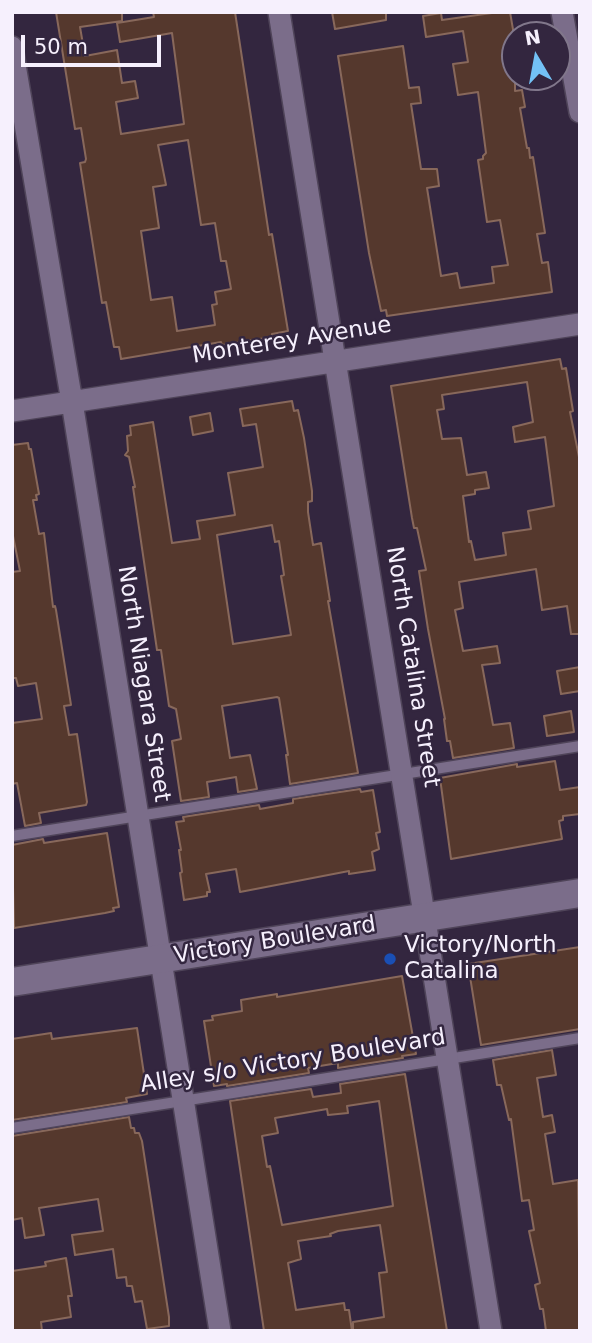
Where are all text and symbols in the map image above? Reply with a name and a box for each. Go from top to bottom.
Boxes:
scale bar [24,21,164,65]
north arrow [501,21,571,91]
text: N [523,25,542,50]
text: 50 m [34,35,88,59]
street label: Monterey Avenue [191,312,393,370]
street label: North Catalina Street [379,545,445,789]
street label: North Niagara Street [111,564,175,804]
street label: Victory Boulevard [172,911,378,971]
place label: Victory/North Catalina [404,932,556,986]
marker: Victory/North Catalina [382,951,398,967]
street label: Alley s/o Victory Boulevard [138,1024,448,1100]

